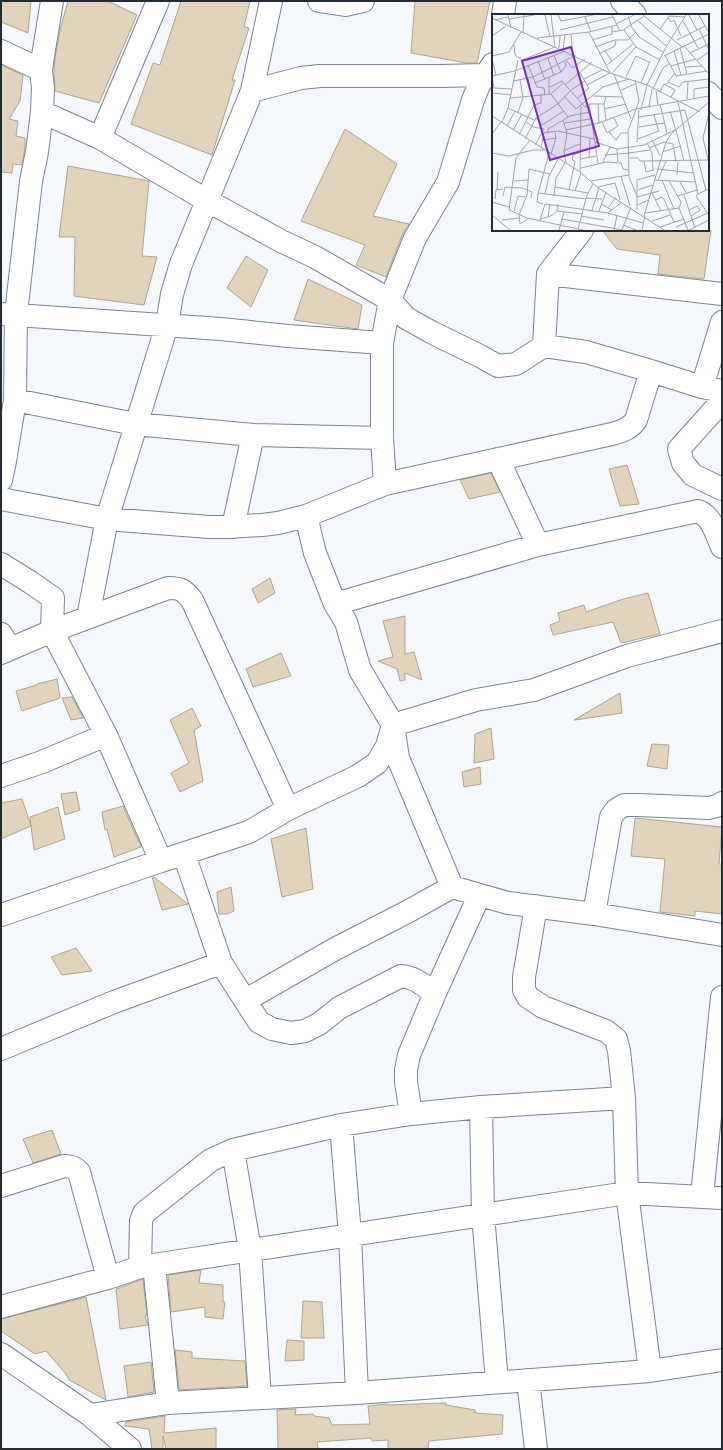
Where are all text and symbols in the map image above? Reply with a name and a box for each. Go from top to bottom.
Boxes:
inset map [492,14,709,231]

